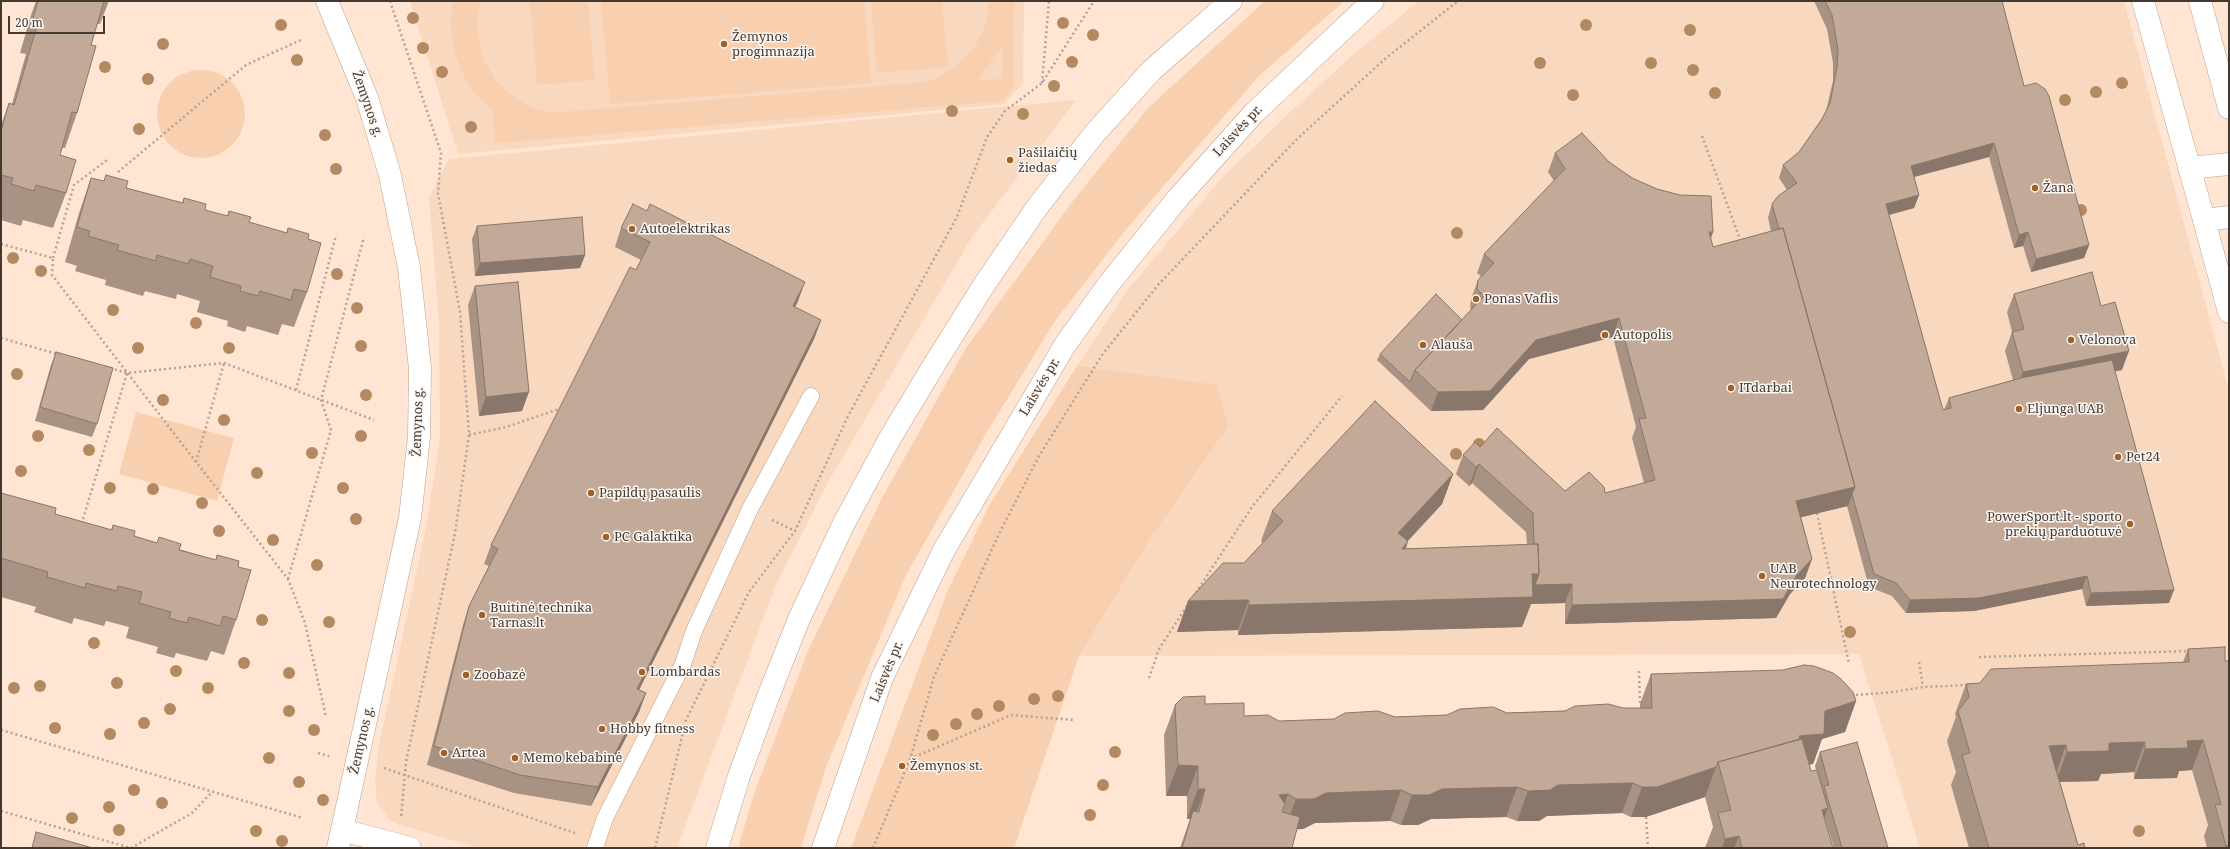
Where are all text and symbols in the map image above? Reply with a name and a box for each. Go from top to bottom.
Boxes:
scale bar [10,8,107,34]
text: 20 m [15,14,43,31]
place label: Žemynos progimnazija [732,29,815,60]
marker: Žemynos progimnazija [719,39,729,49]
street label: Žemynos g. [348,69,386,139]
street label: Laisvės pr. [1210,102,1266,160]
place label: Pašilaičių žiedas [1018,145,1078,176]
marker: Pašilaičių žiedas [1005,155,1015,165]
place label: Žana [2043,180,2074,196]
marker: Žana [2030,183,2040,193]
place label: Autoelektrikas [640,221,730,237]
marker: Autoelektrikas [627,224,637,234]
place label: Ponas Vaflis [1484,291,1558,307]
marker: Ponas Vaflis [1471,294,1481,304]
place label: Autopolis [1613,327,1672,343]
marker: Autopolis [1600,330,1610,340]
place label: Velonova [2079,332,2136,348]
marker: Velonova [2066,335,2076,345]
place label: Alauša [1431,337,1473,353]
marker: Alauša [1418,340,1428,350]
street label: Laisvės pr. [1017,355,1063,419]
place label: ITdarbai [1739,380,1792,396]
marker: ITdarbai [1726,383,1736,393]
street label: Žemynos g. [409,387,427,457]
place label: Eljunga UAB [2027,401,2104,417]
marker: Eljunga UAB [2014,404,2024,414]
place label: Pet24 [2126,449,2160,465]
marker: Pet24 [2113,452,2123,462]
place label: Papildų pasaulis [599,485,701,501]
marker: Papildų pasaulis [586,488,596,498]
place label: PowerSport.lt - sporto prekių parduotuvė [1987,509,2122,540]
marker: PowerSport.lt - sporto prekių parduotuvė [2125,519,2135,529]
place label: PC Galaktika [614,529,692,545]
marker: PC Galaktika [601,532,611,542]
place label: UAB Neurotechnology [1770,561,1877,592]
marker: UAB Neurotechnology [1757,571,1767,581]
place label: Buitinė technika Tarnas.lt [490,600,592,631]
marker: Buitinė technika Tarnas.lt [477,610,487,620]
street label: Laisvės pr. [867,639,907,705]
place label: Lombardas [650,664,720,680]
place label: Zoobazė [474,667,526,683]
marker: Lombardas [637,667,647,677]
marker: Zoobazė [461,670,471,680]
street label: Žemynos g. [347,704,377,776]
place label: Hobby fitness [610,721,694,737]
marker: Hobby fitness [597,724,607,734]
place label: Artea [452,745,486,761]
marker: Artea [439,748,449,758]
place label: Memo kebabinė [523,750,622,766]
marker: Memo kebabinė [510,753,520,763]
place label: Žemynos st. [910,758,983,774]
marker: Žemynos st. [897,761,907,771]

